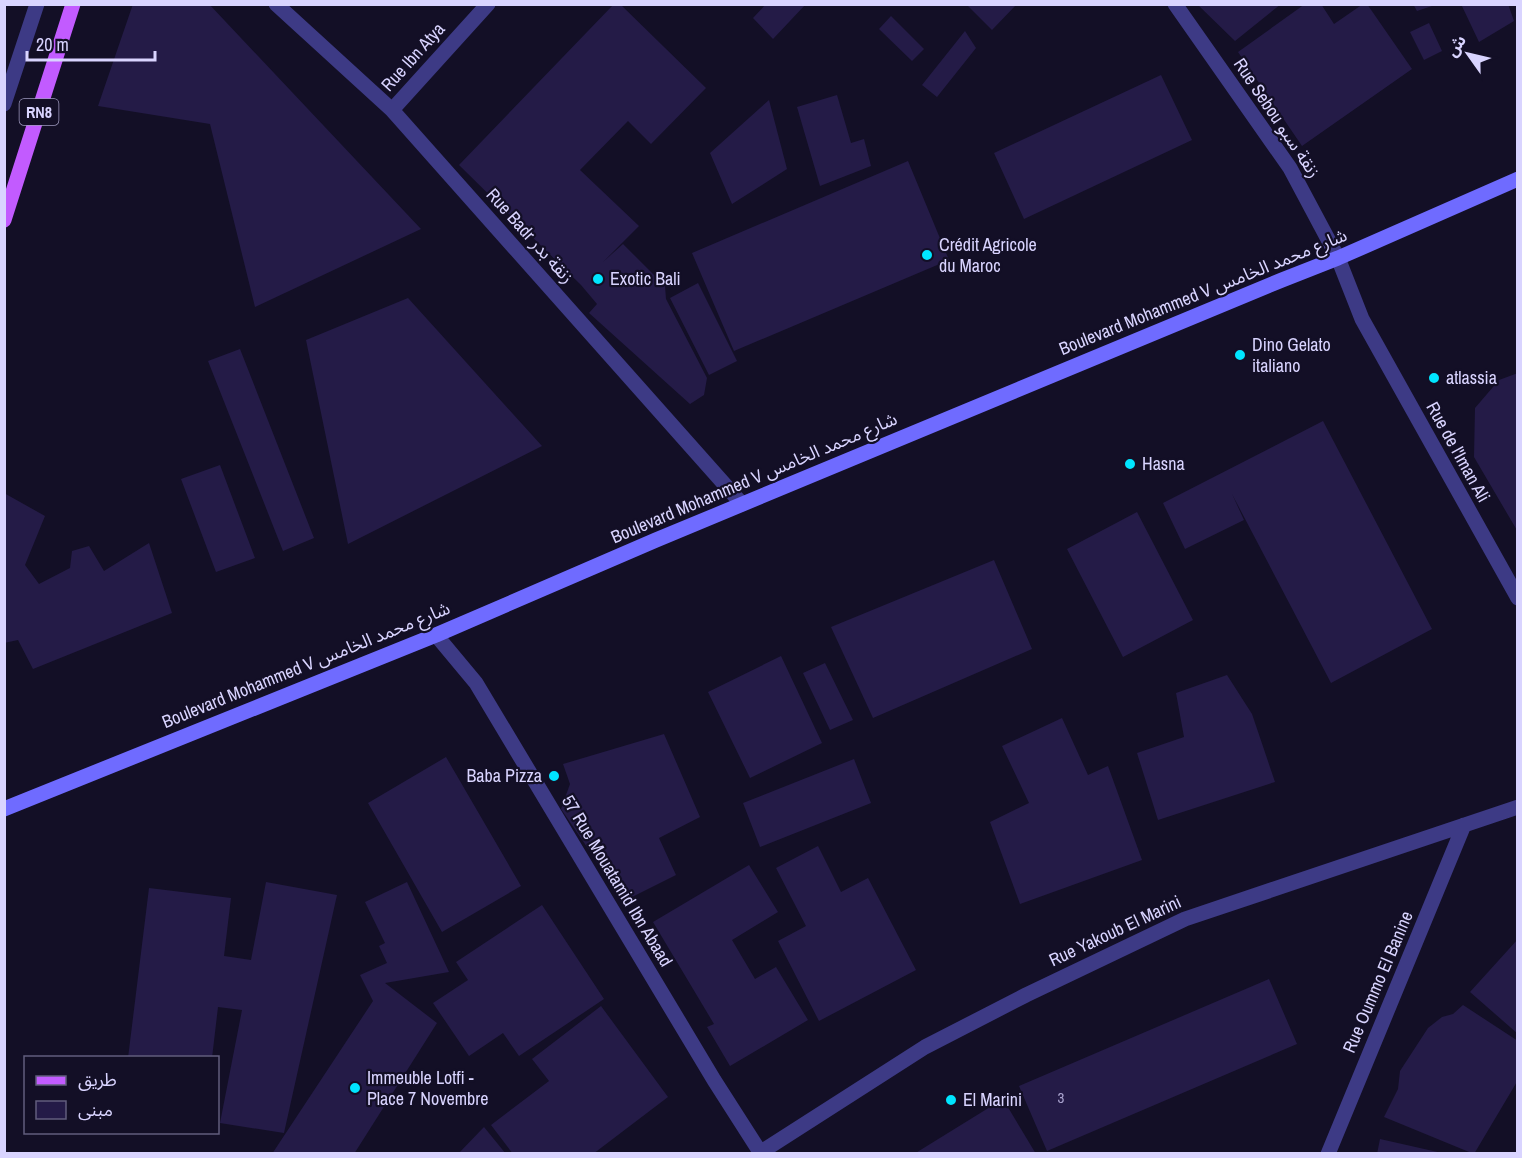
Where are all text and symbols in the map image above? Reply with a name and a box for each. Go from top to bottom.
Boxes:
street label: Rue Ibn Atya [375,17,450,96]
scale bar [27,24,154,62]
north arrow [1438,24,1498,84]
text: ش [1440,30,1471,61]
text: 20 m [36,32,69,57]
street label: Rue Sebou زنقة سبو [1228,53,1327,183]
road number: RN8 [20,99,58,125]
street label: Rue Badr زنقة بدر [481,183,580,289]
street label: Boulevard Mohammed V شارع محمد الخامس [1055,222,1351,363]
place label: Crédit Agricole du Maroc [939,232,1037,278]
marker: Crédit Agricole du Maroc [920,248,934,262]
place label: Exotic Bali [610,266,681,291]
marker: Exotic Bali [591,272,605,286]
place label: Dino Gelato italiano [1252,332,1331,378]
marker: Dino Gelato italiano [1233,348,1247,362]
place label: atlassia [1446,365,1497,390]
marker: atlassia [1427,371,1441,385]
street label: Rue de l'Iman Ali [1421,397,1496,506]
street label: Boulevard Mohammed V شارع محمد الخامس [607,406,902,551]
place label: Hasna [1142,451,1185,476]
marker: Hasna [1123,457,1137,471]
street label: Boulevard Mohammed V شارع محمد الخامس [158,595,454,736]
place label: Baba Pizza [467,763,542,788]
marker: Baba Pizza [547,769,561,783]
street label: 57 Rue Mouatamid Ibn Abaad [556,790,679,971]
street label: Rue Yakoub El Marini [1045,889,1185,972]
street label: Rue Oummo El Banine [1336,907,1419,1057]
legend [24,1056,219,1134]
place label: Immeuble Lotfi - Place 7 Novembre [367,1065,488,1111]
text: طريق [78,1067,117,1092]
marker: Immeuble Lotfi - Place 7 Novembre [348,1081,362,1095]
place label: El Marini [963,1087,1022,1112]
house number: 3 [1058,1087,1065,1108]
marker: El Marini [944,1093,958,1107]
text: مبنى [78,1097,113,1122]

